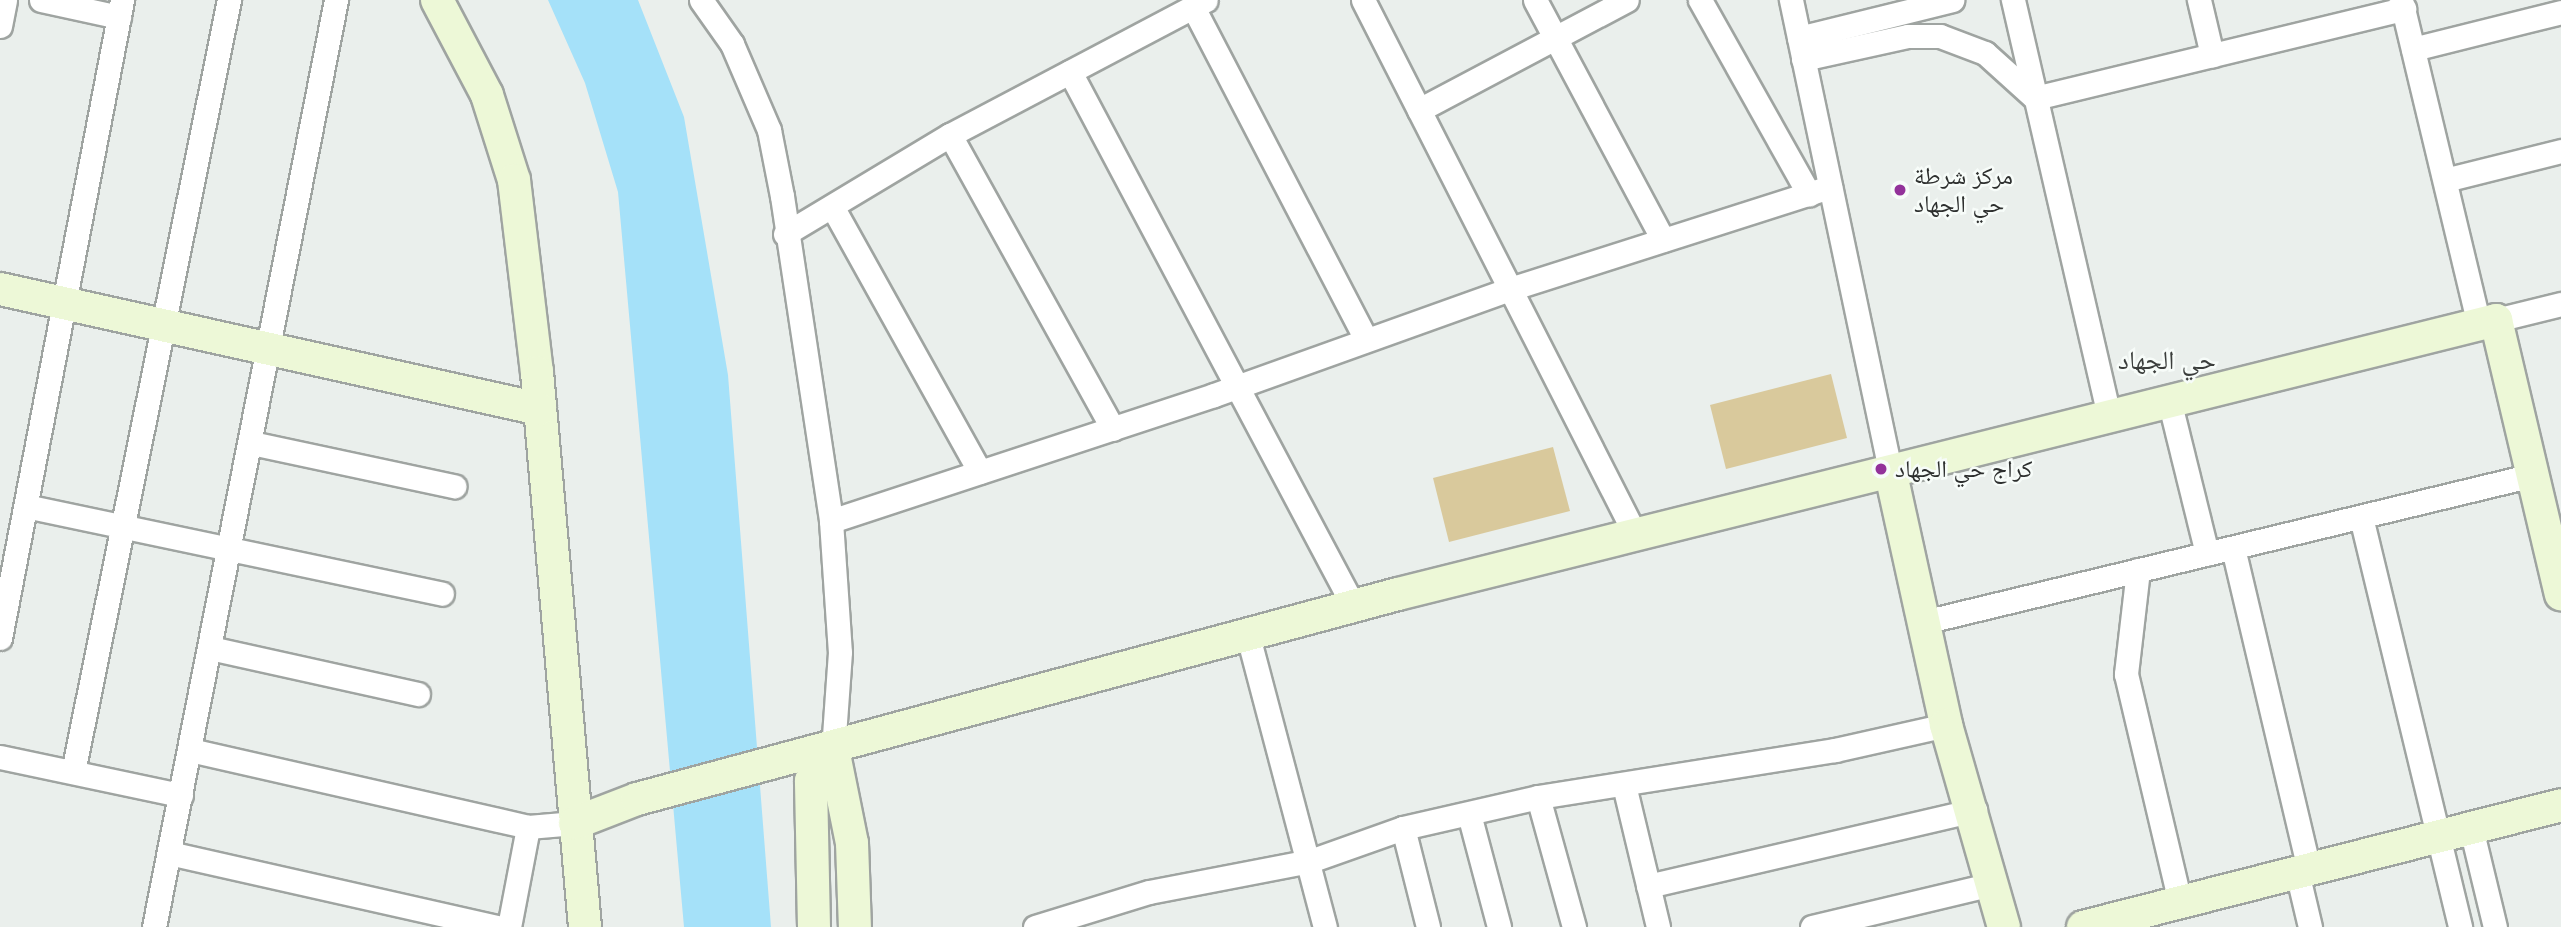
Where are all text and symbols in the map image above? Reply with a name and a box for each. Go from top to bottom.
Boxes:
place label: مركز شرطة حي الجهاد [1914,162,2013,218]
marker: مركز شرطة حي الجهاد [1892,182,1908,198]
district label: حي الجهاد [2118,344,2216,376]
place label: كراج حي الجهاد [1895,455,2032,483]
marker: كراج حي الجهاد [1873,461,1889,477]

